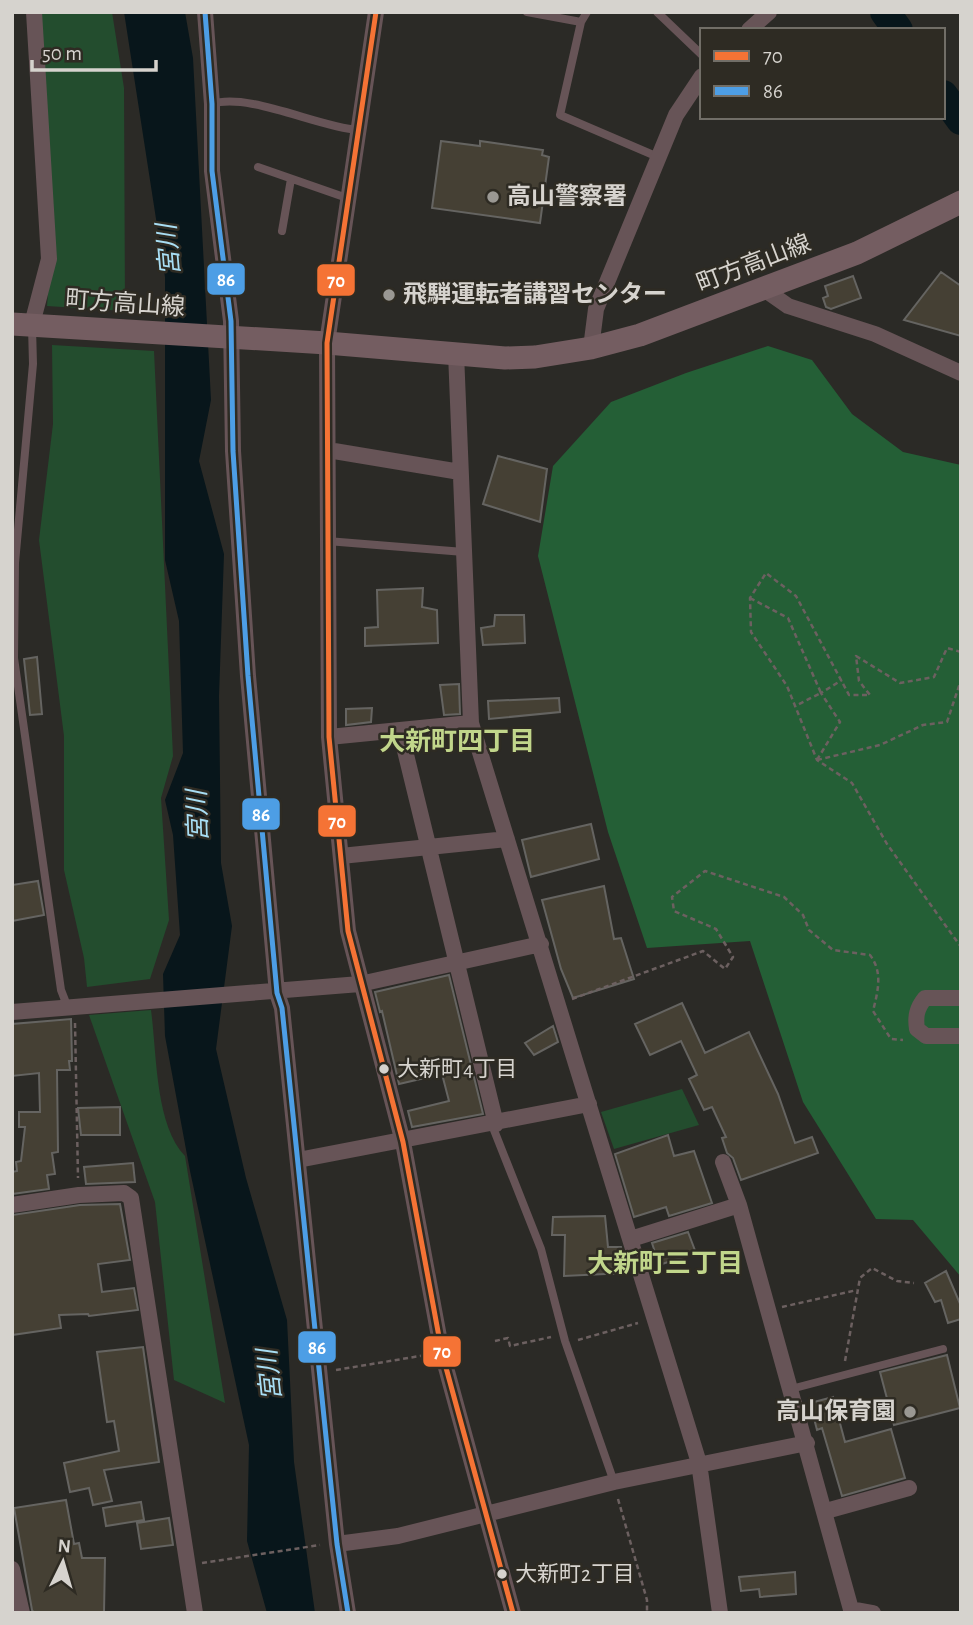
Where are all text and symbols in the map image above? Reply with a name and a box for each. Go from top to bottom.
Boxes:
scale bar [32,28,156,72]
legend [700,28,945,119]
text: 50 m [42,43,82,64]
text: 70 [763,46,783,67]
text: 86 [763,81,783,102]
place label: 高山警察署 [507,183,627,209]
marker: 高山警察署 [485,189,501,205]
water label: 宮川 [153,220,184,277]
street label: 町方高山線 [693,229,814,297]
line badge: 86 [206,262,246,296]
line badge: 70 [316,263,356,297]
text: 86 [217,271,235,290]
text: 70 [327,272,345,291]
place label: 飛騨運転者講習センター [403,281,667,307]
street label: 町方高山線 [64,286,186,320]
marker: 飛騨運転者講習センター [381,287,397,303]
district label: 大新町四丁目 [379,727,535,755]
water label: 宮川 [183,787,212,842]
line badge: 86 [241,797,281,831]
line badge: 70 [317,804,357,838]
text: 86 [252,806,270,825]
text: 70 [328,813,346,832]
place label: 大新町4丁目 [397,1057,518,1080]
marker: 大新町4丁目 [377,1062,391,1076]
district label: 大新町三丁目 [587,1249,743,1277]
line badge: 86 [297,1330,337,1364]
line badge: 70 [422,1335,462,1368]
text: 86 [308,1339,326,1358]
text: 70 [433,1343,451,1362]
water label: 宮川 [253,1345,286,1402]
place label: 高山保育園 [776,1398,896,1424]
marker: 高山保育園 [902,1404,918,1420]
north arrow [28,1527,98,1597]
text: N [57,1537,72,1557]
place label: 大新町2丁目 [515,1562,635,1585]
marker: 大新町2丁目 [495,1567,509,1581]

